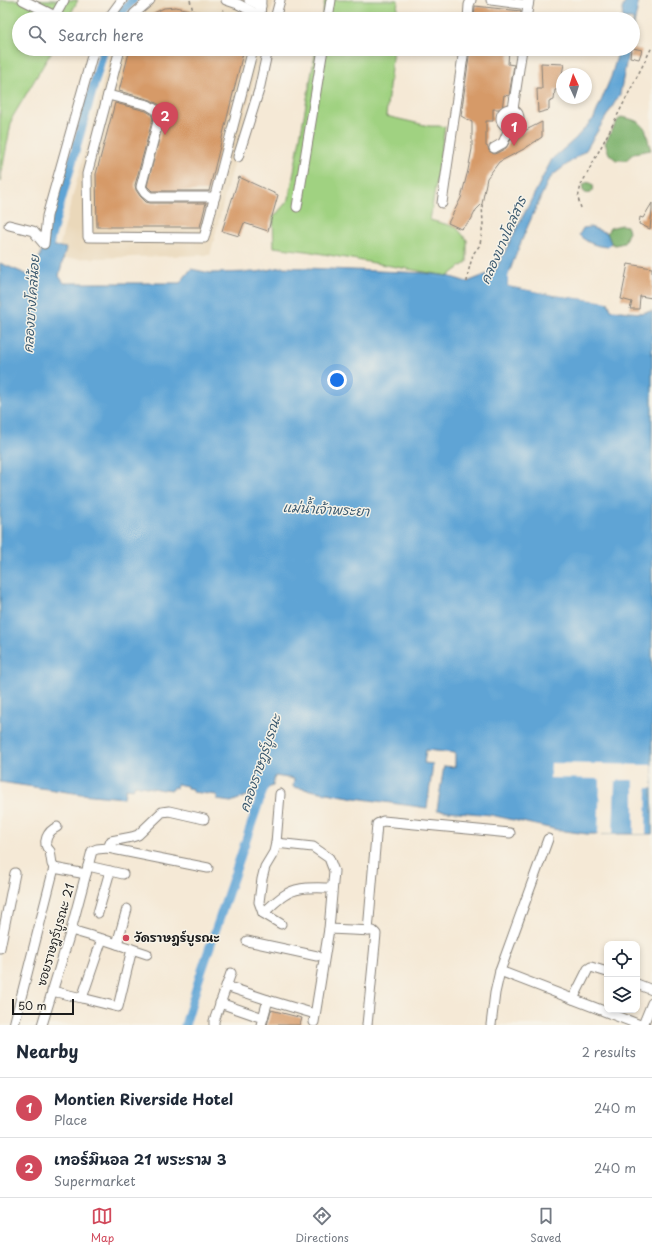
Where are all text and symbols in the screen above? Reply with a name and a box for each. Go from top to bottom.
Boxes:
search box [12,12,640,56]
icon: search [26,23,48,45]
text: Search here [58,23,144,46]
north arrow [556,68,592,104]
pin: 2 [152,102,178,135]
pin: 1 [501,113,527,146]
water label: คลองบางโคล่สาร [475,192,531,287]
water label: คลองบางโคล่น้อย [18,253,44,354]
your location [327,370,347,390]
water label: แม่น้ำเจ้าพระยา [282,495,371,520]
water label: คลองราษฎร์บูรณะ [234,710,288,815]
street label: ซอยราษฎร์บูรณะ 21 [32,881,79,988]
place label: วัดราษฎร์บูรณะ [134,928,220,947]
marker: วัดราษฎร์บูรณะ [121,933,131,943]
map controls [604,941,640,1013]
button: locate [604,941,640,977]
button: layers [604,977,640,1013]
scale bar [12,997,74,1016]
text: 50 m [18,997,47,1014]
text: Nearby [16,1038,78,1064]
text: 2 results [582,1042,636,1061]
text: Montien Riverside Hotel [54,1087,233,1110]
text: 1 [26,1098,32,1117]
text: 240 m [594,1098,636,1117]
text: Place [54,1110,87,1129]
text: เทอร์มินอล 21 พระราม 3 [54,1147,227,1170]
text: 2 [24,1158,34,1177]
text: 240 m [594,1158,636,1177]
text: Supermarket [54,1171,136,1190]
tab: Map [91,1205,114,1246]
tab: Directions [295,1205,349,1246]
tab: Saved [530,1205,561,1246]

